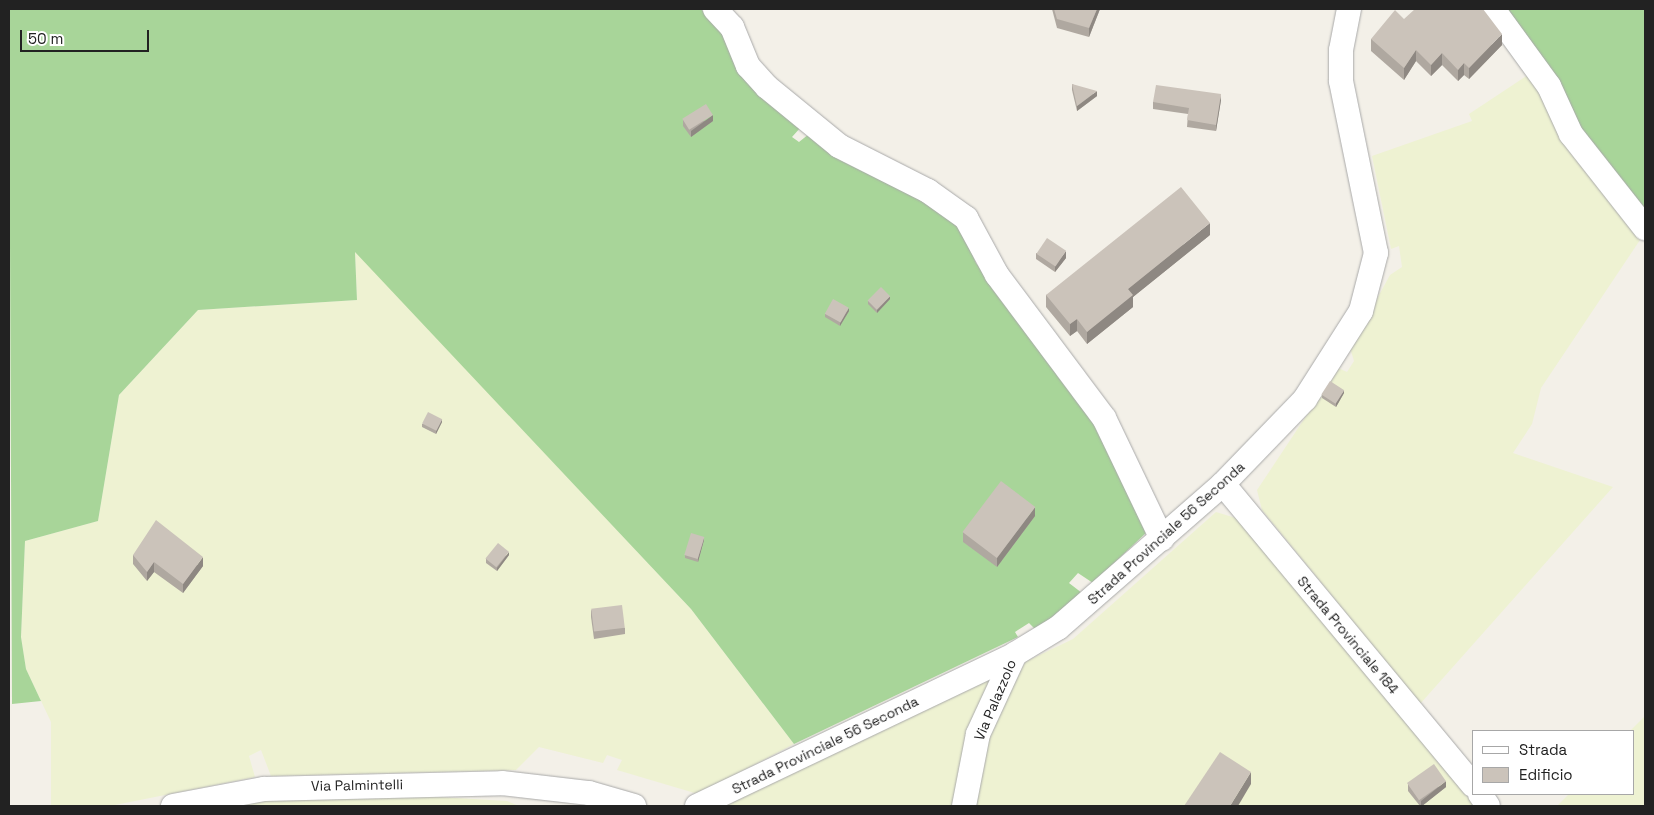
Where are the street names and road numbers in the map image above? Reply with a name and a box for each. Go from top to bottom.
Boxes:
street label: Strada Provinciale 56 Seconda [1084,458,1248,608]
street label: Strada Provinciale 184 [1294,573,1402,697]
street label: Via Palazzolo [970,657,1020,743]
street label: Strada Provinciale 56 Seconda [729,692,921,798]
street label: Via Palmintelli [311,776,403,794]

